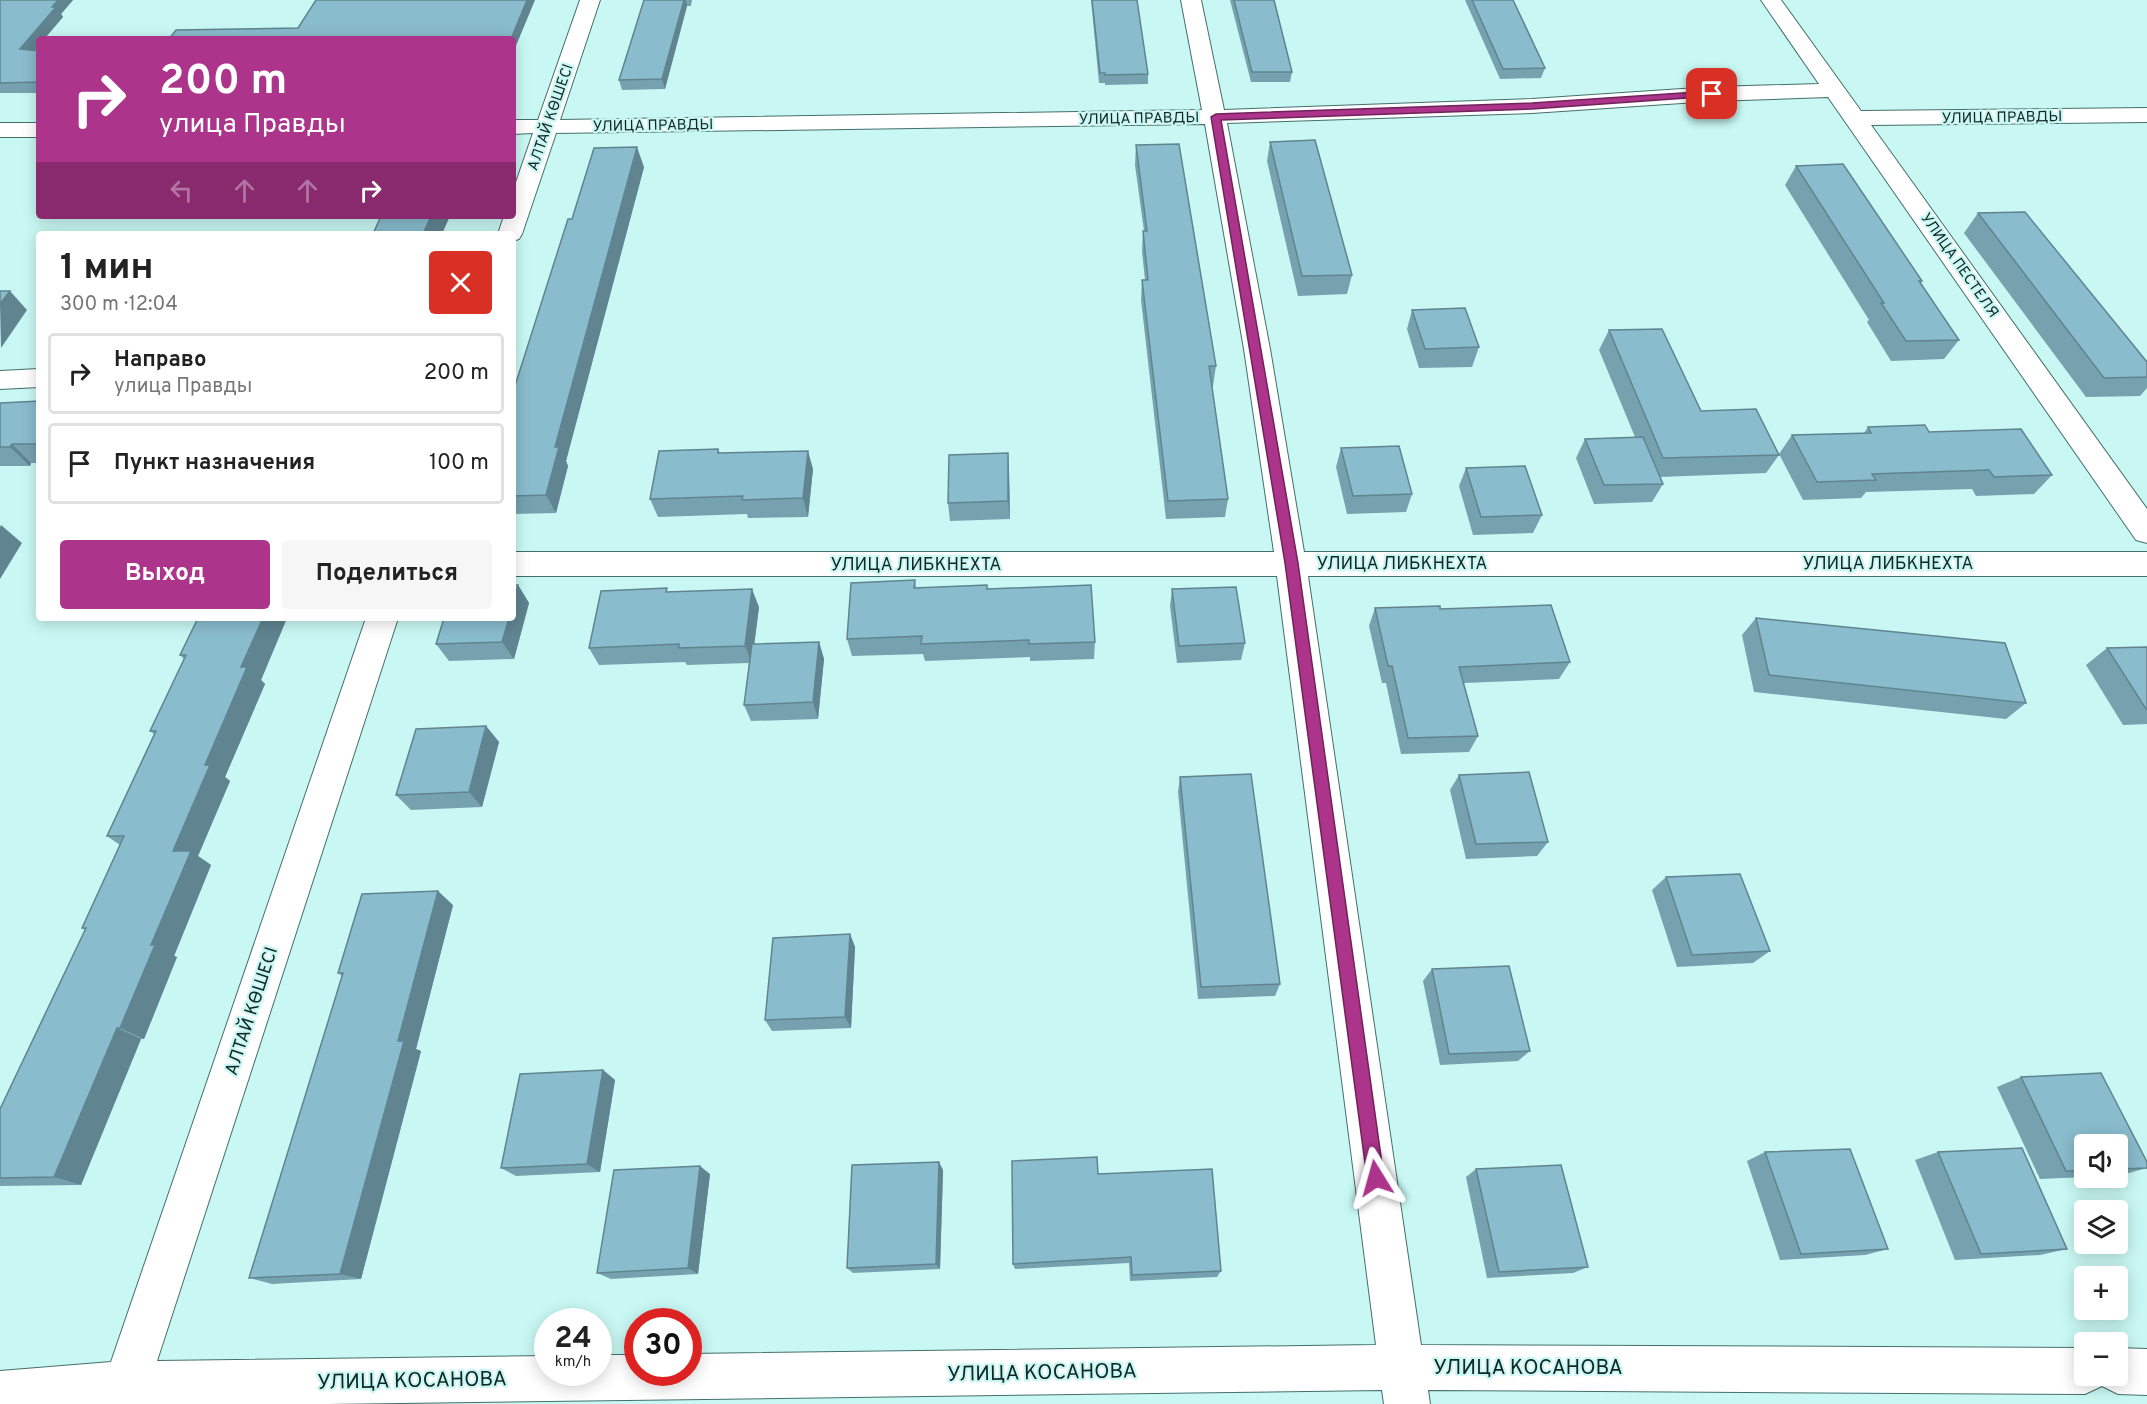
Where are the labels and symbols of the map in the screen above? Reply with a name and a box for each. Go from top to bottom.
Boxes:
street label: АЛТАЙ КӨШЕСІ [522,61,579,173]
pin [1686,68,1737,119]
street label: УЛИЦА ПРАВДЫ [1942,108,2062,129]
street label: УЛИЦА ПРАВДЫ [1079,109,1199,130]
street label: УЛИЦА ПРАВДЫ [593,116,713,137]
street label: УЛИЦА ПЕСТЕЛЯ [1916,210,2002,322]
street label: УЛИЦА ЛИБКНЕХТА [1317,553,1487,576]
street label: УЛИЦА ЛИБКНЕХТА [1803,553,1973,576]
street label: УЛИЦА ЛИБКНЕХТА [831,554,1001,577]
street label: АЛТАЙ КӨШЕСІ [219,944,284,1079]
position arrow [1344,1146,1408,1210]
speed limit sign: 30 [624,1308,702,1386]
street label: УЛИЦА КОСАНОВА [1433,1355,1623,1382]
street label: УЛИЦА КОСАНОВА [947,1358,1137,1389]
street label: УЛИЦА КОСАНОВА [317,1366,507,1397]

